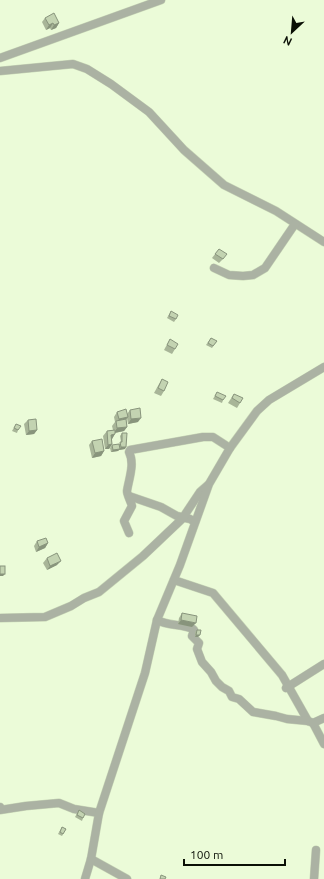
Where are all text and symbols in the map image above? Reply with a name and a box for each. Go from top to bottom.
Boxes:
north arrow [272,12,312,52]
text: N [281,34,294,48]
scale bar [184,841,285,867]
text: 100 m [190,848,223,861]

